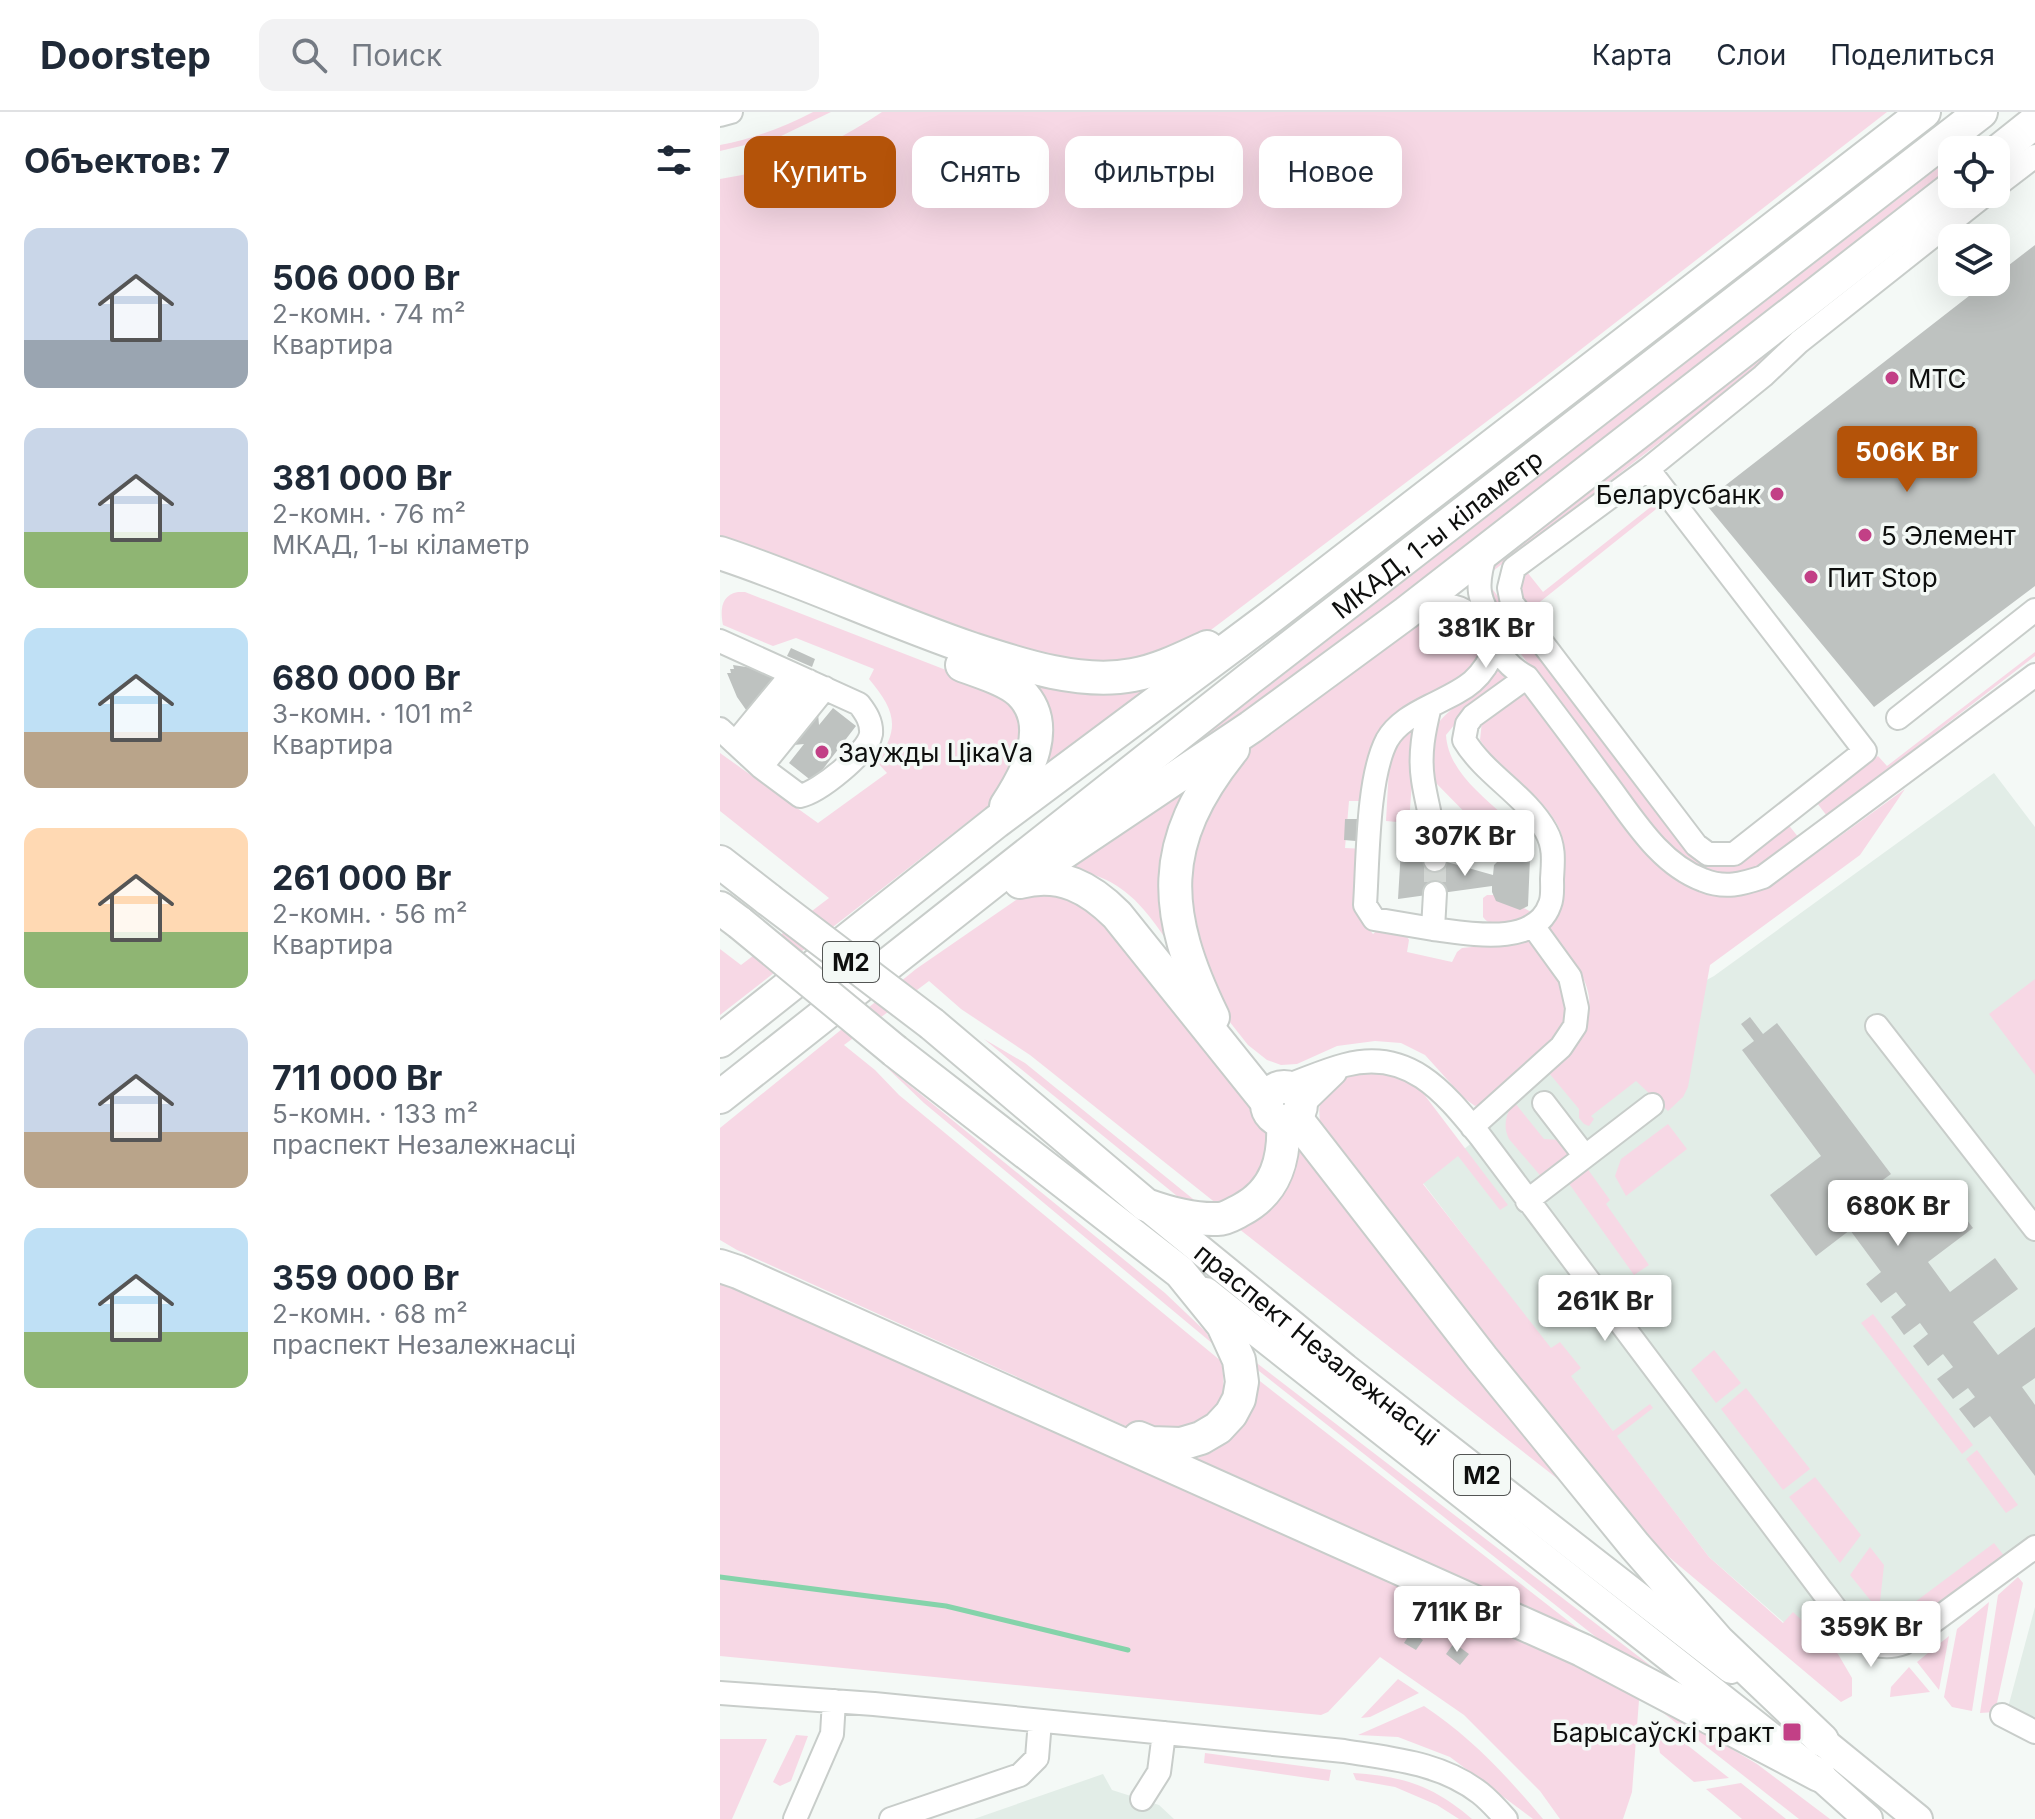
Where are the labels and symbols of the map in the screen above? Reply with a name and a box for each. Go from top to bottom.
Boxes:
place label: МТС [1908,363,1967,394]
marker: МТС [1883,369,1901,387]
pin: 506K Br [1833,426,1981,494]
street label: МКАД, 1-ы кіламетр [1326,442,1548,625]
place label: Беларусбанк [1596,479,1761,510]
marker: Беларусбанк [1768,485,1786,503]
place label: 5 Элемент [1881,520,2016,551]
marker: 5 Элемент [1856,526,1874,544]
place label: Пит Stop [1827,562,1938,593]
marker: Пит Stop [1802,568,1820,586]
pin: 381K Br [1412,602,1560,670]
place label: Заужды ЦікаVа [838,737,1033,768]
marker: Заужды ЦікаVа [813,743,831,761]
pin: 307K Br [1391,810,1539,878]
road number: М2 [823,942,879,982]
pin: 680K Br [1824,1180,1972,1248]
street label: праспект Незалежнасці [1189,1236,1445,1451]
pin: 261K Br [1531,1275,1679,1343]
road number: М2 [1454,1455,1510,1495]
pin: 711K Br [1383,1586,1531,1654]
pin: 359K Br [1797,1601,1945,1669]
place label: Барысаўскі тракт [1552,1717,1774,1748]
marker: Барысаўскі тракт [1781,1721,1803,1743]

